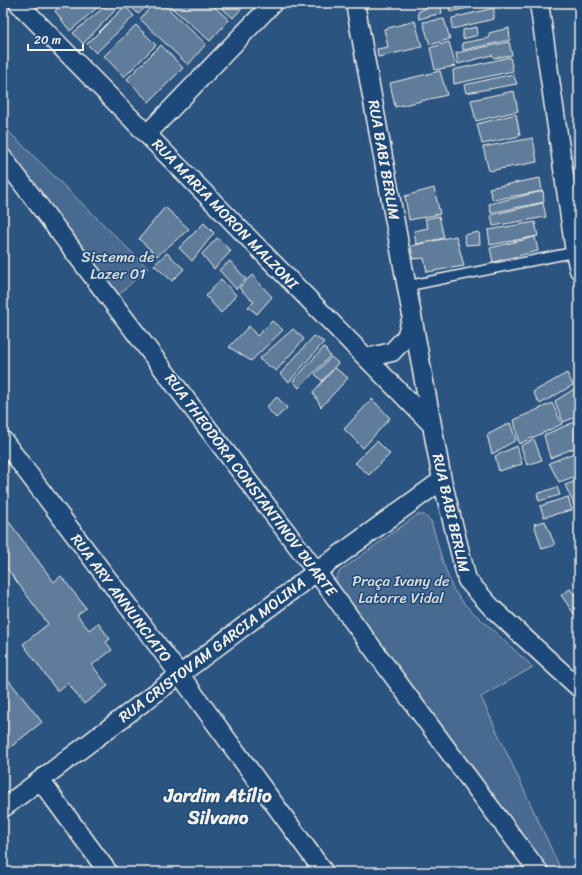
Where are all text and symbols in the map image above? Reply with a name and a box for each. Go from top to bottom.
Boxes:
scale bar [28,26,83,52]
text: 20 m [34,29,61,51]
street label: RUA BABI BERLIM [361,98,407,223]
street label: RUA MARIA MORON MALZONI [146,132,305,296]
park label: Sistema de Lazer 01 [81,244,155,287]
street label: RUA THEODORA CONSTANTINOV DUARTE [158,368,345,604]
street label: RUA BABI BERLIM [425,451,477,576]
street label: RUA ARY ANNUNCIATO [64,528,178,668]
park label: Praça Ivany de Latorre Vidal [352,568,450,611]
street label: RUA CRISTOVAM GARCIA MOLINA [113,571,311,729]
district label: Jardim Atílio Silvano [163,779,272,834]

